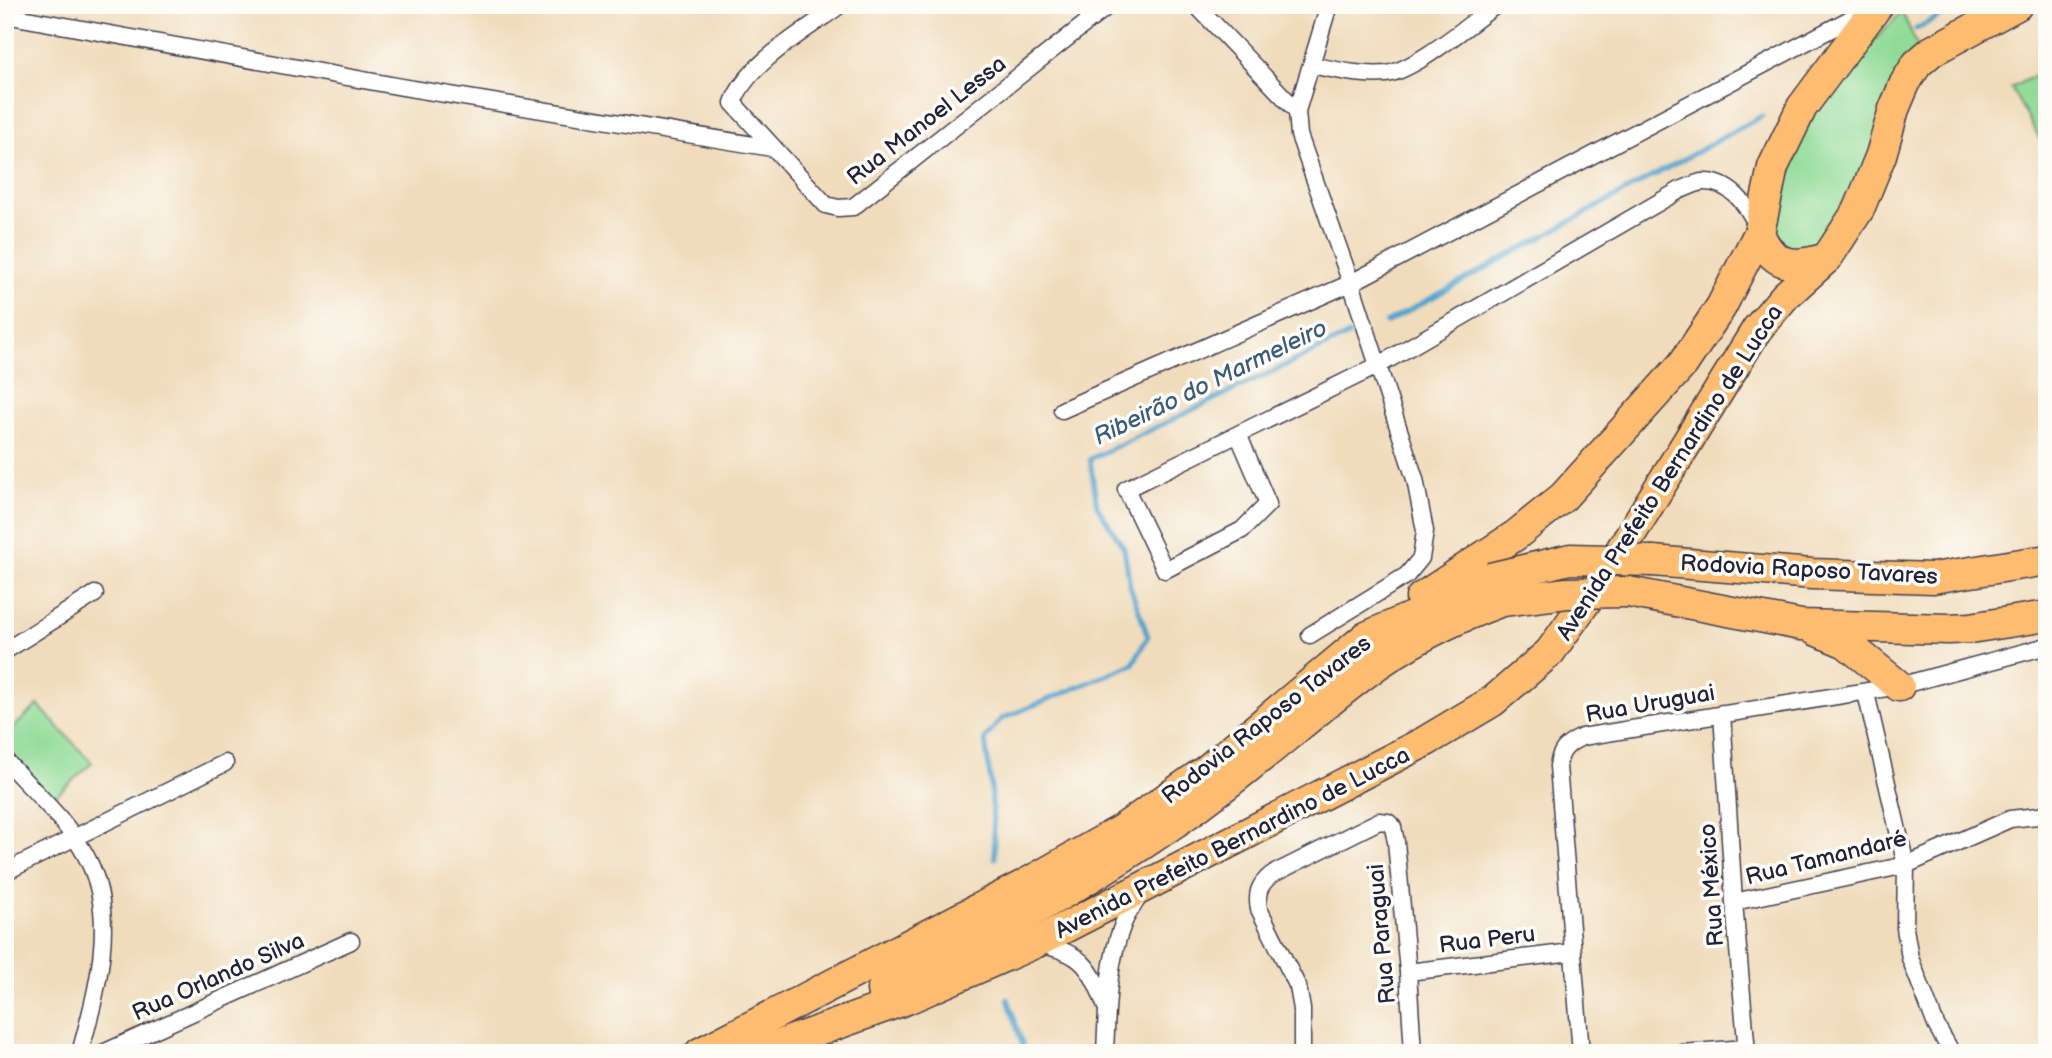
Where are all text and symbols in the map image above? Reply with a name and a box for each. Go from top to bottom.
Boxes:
street label: Rua Manoel Lessa [841,50,1012,192]
street label: Avenida Prefeito Bernardino de Lucca [1551,300,1789,646]
water label: Ribeirão do Marmeleiro [1089,313,1332,452]
street label: Rodovia Raposo Tavares [1679,549,1939,591]
street label: Rodovia Raposo Tavares [1156,629,1377,810]
street label: Rua Uruguai [1583,679,1717,729]
street label: Avenida Prefeito Bernardino de Lucca [1050,741,1415,945]
street label: Rua México [1694,822,1730,947]
street label: Rua Tamandaré [1743,824,1910,892]
street label: Rua Paraguai [1362,863,1402,1005]
street label: Rua Peru [1437,920,1537,960]
street label: Rua Orlando Silva [128,926,309,1027]

